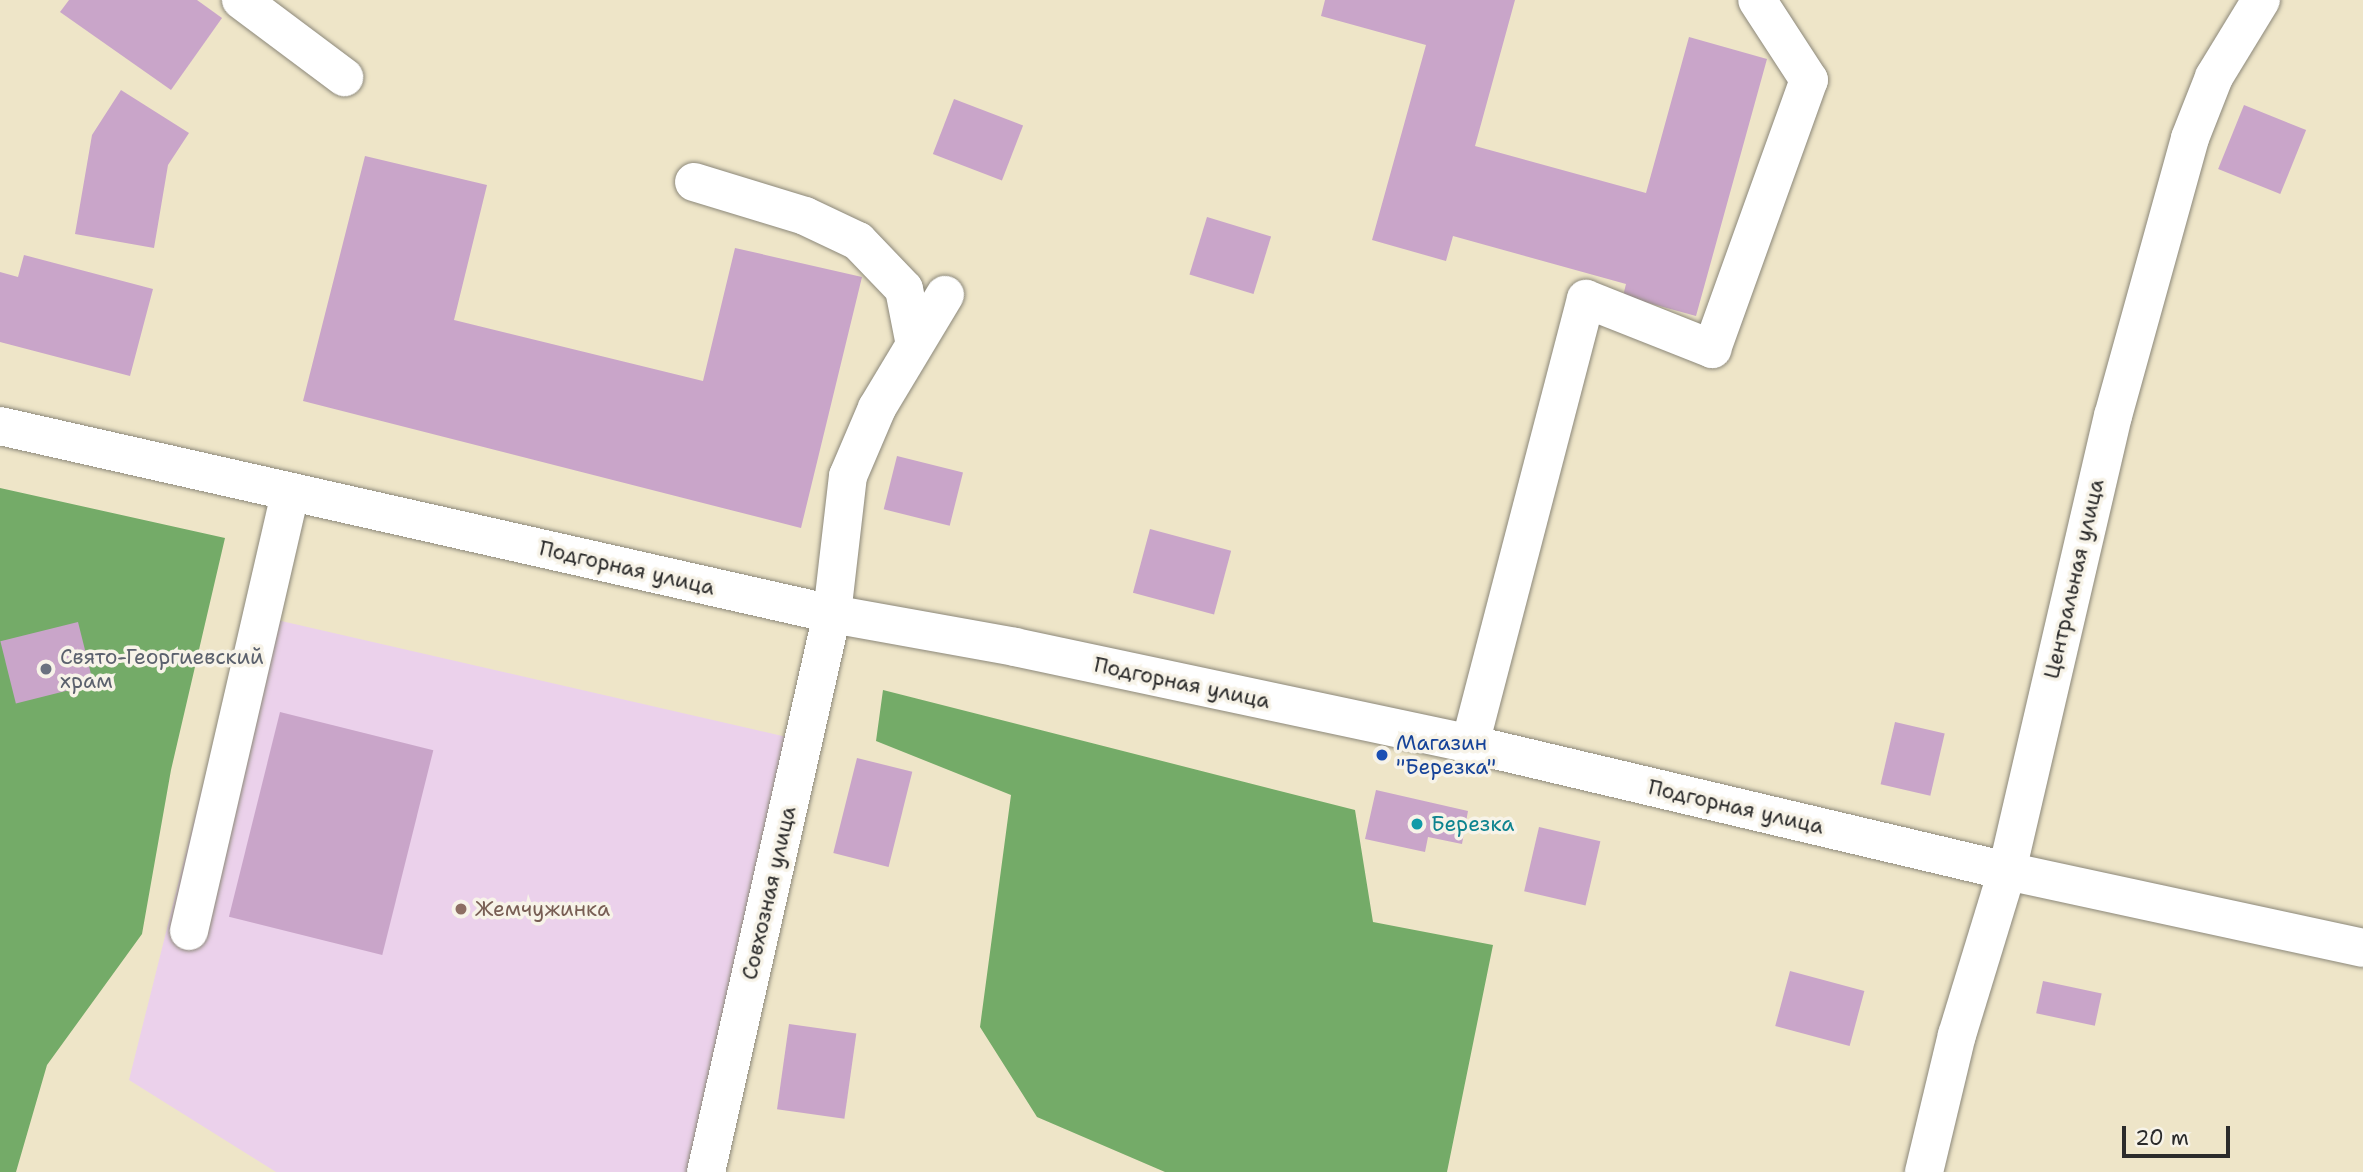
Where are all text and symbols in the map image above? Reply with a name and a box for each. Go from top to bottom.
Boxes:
street label: Центральная улица [2039,477,2109,681]
street label: Подгорная улица [537,536,717,600]
place label: Свято-Георгиевский храм [60,644,264,694]
street label: Подгорная улица [1092,652,1272,714]
marker: Свято-Георгиевский храм [38,661,54,677]
place label: Магазин "Березка" [1396,730,1496,780]
marker: Магазин "Березка" [1374,747,1390,763]
street label: Подгорная улица [1646,775,1826,839]
street label: Совхозная улица [737,804,801,982]
place label: Березка [1431,811,1514,837]
marker: Березка [1409,816,1425,832]
place label: Жемчужинка [475,896,610,922]
marker: Жемчужинка [453,901,469,917]
scale bar [2125,1112,2234,1156]
text: 20 m [2135,1124,2189,1152]

